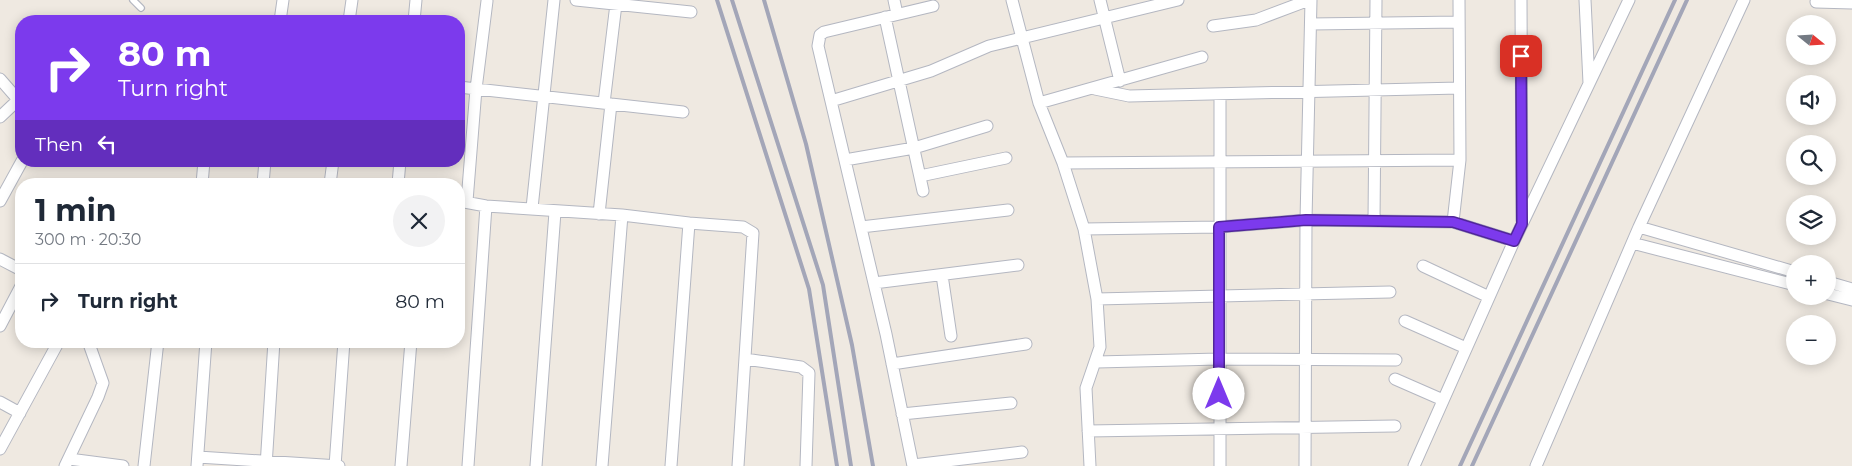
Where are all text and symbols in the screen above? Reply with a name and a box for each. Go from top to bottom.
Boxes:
north arrow [1786,15,1836,65]
map controls [1786,15,1836,365]
text: 80 m [118,32,212,75]
icon: right [35,35,100,100]
pin [1500,35,1542,77]
icon: arrive [1507,42,1535,70]
text: Turn right [118,75,228,102]
button: sound [1786,75,1836,125]
icon: left [93,130,121,158]
text: Then [35,133,83,156]
button: search [1786,135,1836,185]
text: 1 min [35,192,116,229]
button: close [393,195,445,247]
button: layers [1786,195,1836,245]
text: 300 m · 20:30 [35,230,141,249]
button: + [1786,255,1836,305]
icon: right [35,287,63,315]
text: Turn right [78,290,178,313]
text: 80 m [395,290,445,313]
button: − [1786,315,1836,365]
position arrow [1192,367,1244,419]

